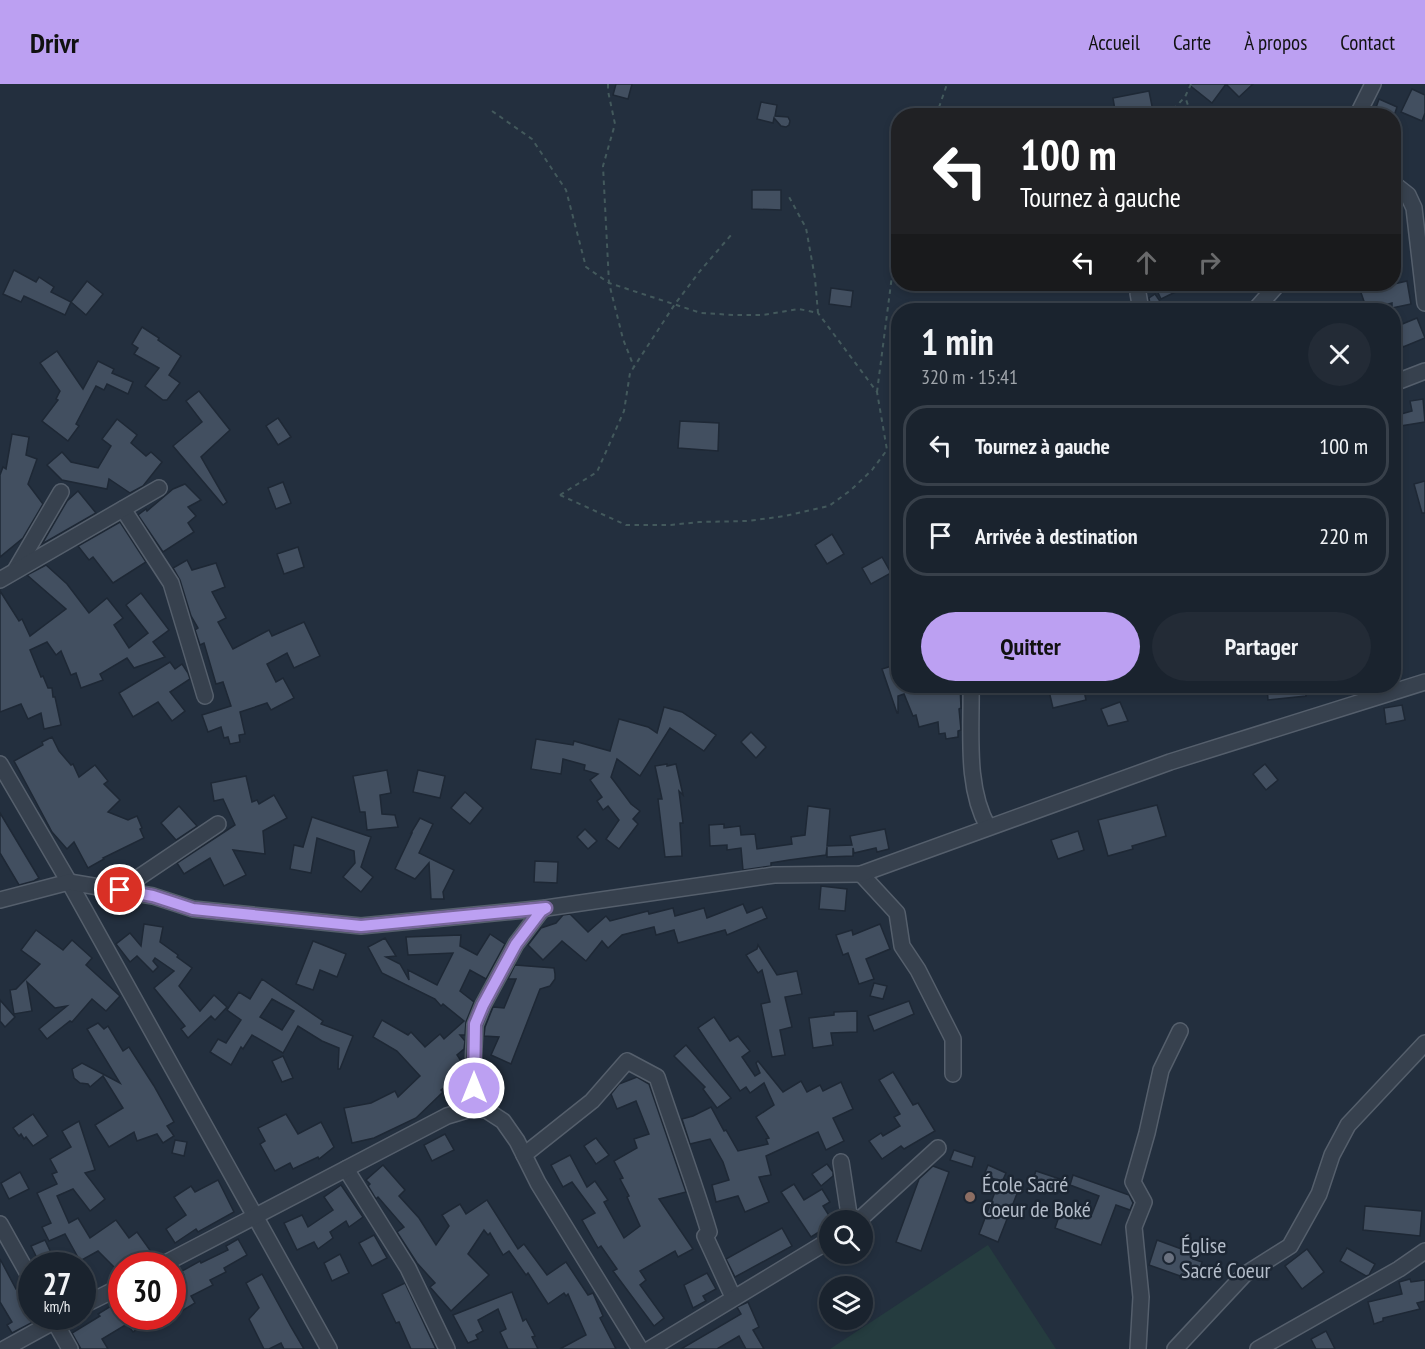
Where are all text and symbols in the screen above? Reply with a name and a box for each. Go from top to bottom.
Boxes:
text: Drivr [30,24,79,61]
text: Accueil [1088,29,1140,56]
text: Carte [1173,29,1211,56]
text: À propos [1244,29,1307,56]
text: Contact [1340,29,1395,56]
text: 100 m [1020,127,1117,182]
icon: left [921,132,999,210]
text: Tournez à gauche [1020,180,1181,214]
icon: left [1067,246,1100,279]
icon: ahead [1130,246,1163,279]
icon: right [1193,246,1226,279]
text: 1 min [921,318,994,365]
button: close [1308,323,1371,386]
text: 320 m · 15:41 [921,364,1018,390]
icon: left [924,429,957,462]
text: Tournez à gauche [975,432,1110,460]
text: 100 m [1319,432,1368,460]
icon: arrive [924,519,957,552]
text: Arrivée à destination [975,522,1138,550]
text: 220 m [1319,522,1368,550]
button: Quitter [921,612,1140,681]
button: Partager [1152,612,1371,681]
pin [94,864,145,915]
icon: arrive [103,873,136,906]
position arrow [442,1056,506,1120]
place label: École Sacré Coeur de Boké [982,1170,1091,1223]
marker: École Sacré Coeur de Boké [963,1190,977,1204]
map controls [819,1210,873,1330]
button: search [819,1210,873,1264]
place label: Église Sacré Coeur [1181,1231,1270,1284]
marker: Église Sacré Coeur [1162,1251,1176,1265]
speed limit sign: 30 [108,1252,186,1330]
text: 27 [43,1264,71,1303]
button: layers [819,1276,873,1330]
text: km/h [44,1297,70,1316]

